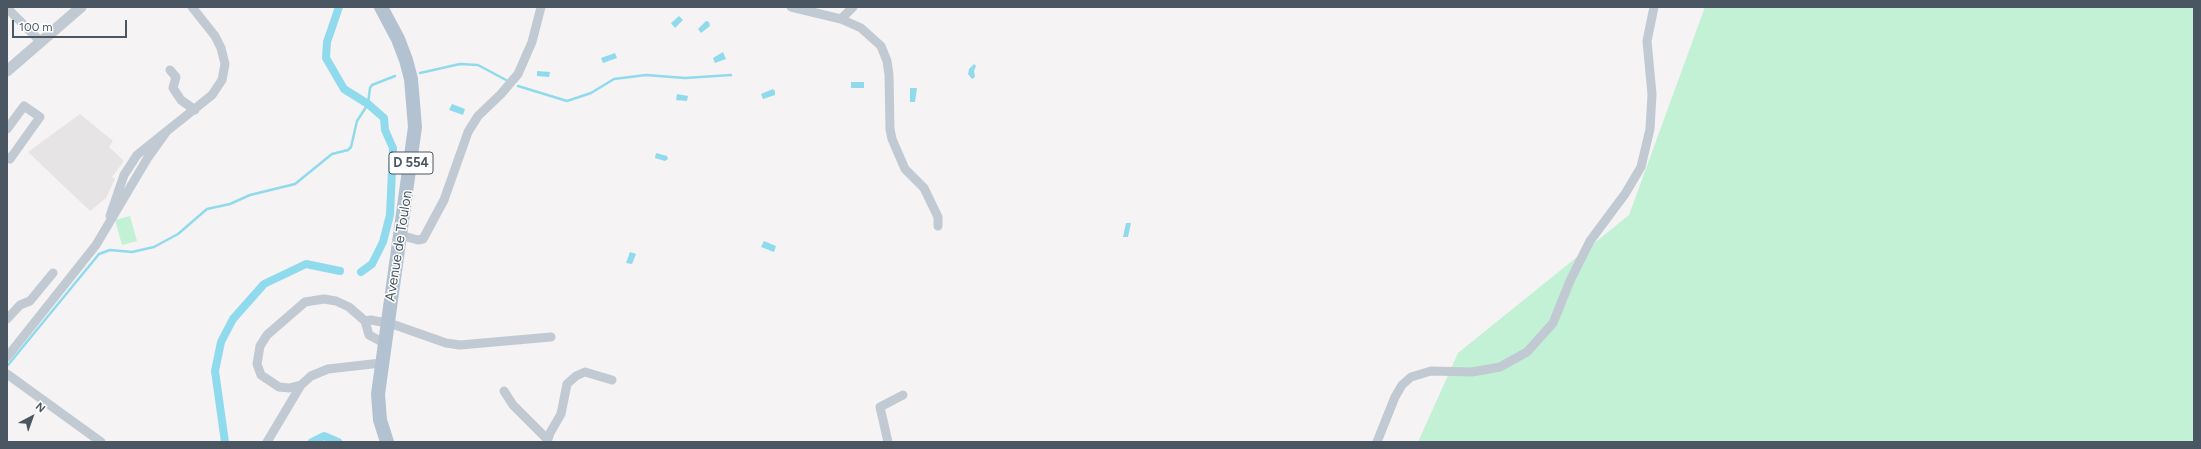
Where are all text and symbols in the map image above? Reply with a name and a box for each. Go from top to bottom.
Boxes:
scale bar [14,12,129,38]
text: 100 m [19,20,53,34]
road number: D 554 [389,152,433,174]
street label: Avenue de Toulon [382,189,416,303]
north arrow [12,397,52,437]
text: N [33,400,48,415]

